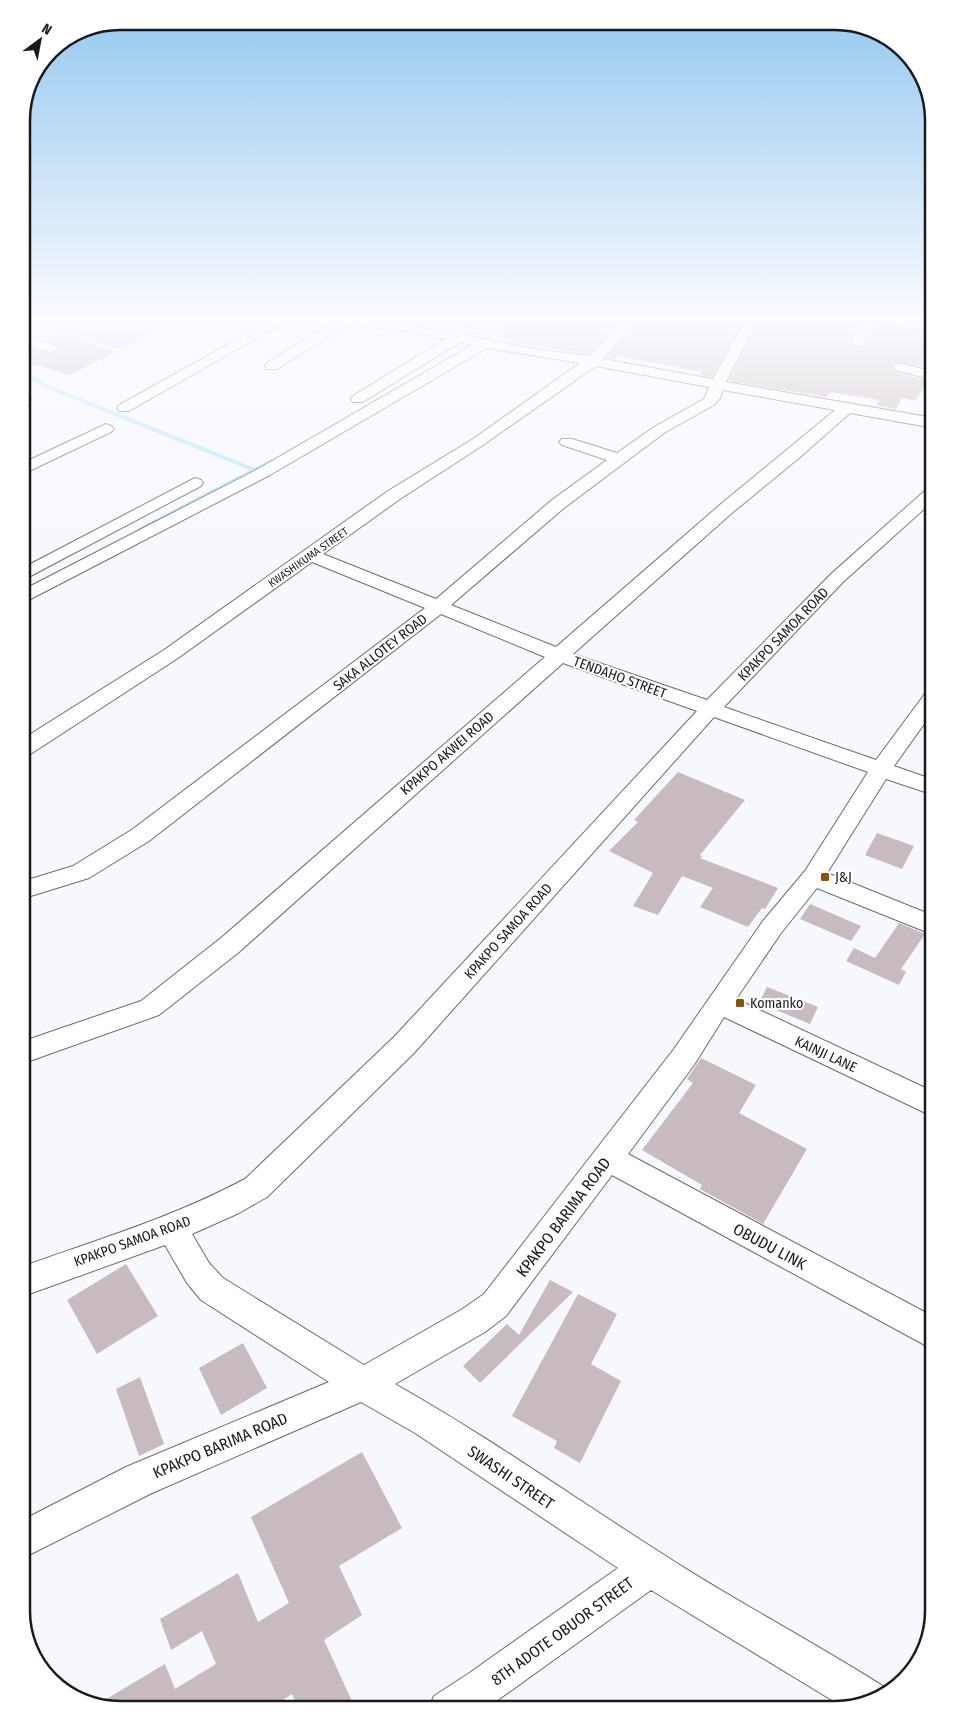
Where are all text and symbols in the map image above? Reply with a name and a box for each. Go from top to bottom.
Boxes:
north arrow [15,15,65,65]
text: N [39,20,55,39]
street label: KWASHIKUMA STREET [266,524,352,590]
street label: KPAKPO SAMOA ROAD [734,584,832,685]
street label: SAKA ALLOTEY ROAD [330,610,431,694]
street label: TENDAHO STREET [571,653,669,702]
street label: KPAKPO AKWEI ROAD [397,708,498,799]
place label: J&J [835,869,852,886]
marker: J&J [819,871,831,883]
street label: KPAKPO SAMOA ROAD [461,880,556,983]
place label: Komanko [750,995,803,1012]
marker: Komanko [734,997,746,1009]
street label: KAINJI LANE [792,1033,860,1076]
street label: KPAKPO BARIMA ROAD [512,1154,615,1281]
street label: KPAKPO SAMOA ROAD [71,1212,193,1271]
street label: OBUDU LINK [730,1219,810,1274]
street label: KPAKPO BARIMA ROAD [150,1408,290,1482]
street label: SWASHI STREET [464,1442,558,1514]
street label: 8TH ADOTE OBUOR STREET [487,1573,638,1689]

